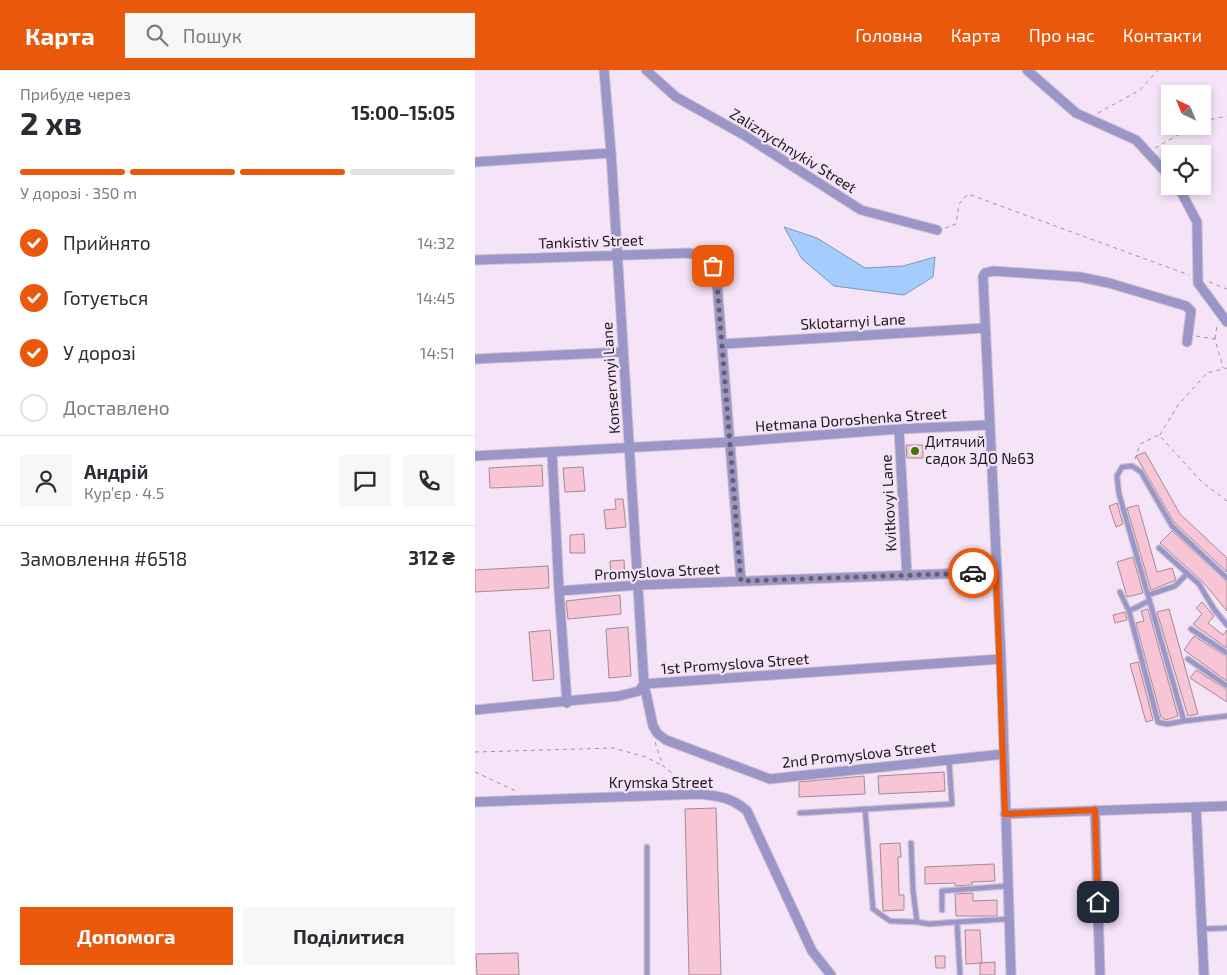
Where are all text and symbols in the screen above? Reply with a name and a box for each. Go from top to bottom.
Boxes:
search box [125,13,475,58]
text: Карта [25,21,95,50]
icon: search [143,21,171,49]
text: Пошук [183,24,242,47]
text: Головна [855,24,923,46]
text: Карта [951,24,1001,46]
text: Про нас [1029,24,1095,46]
text: Контакти [1123,24,1202,46]
text: Прибуде через [20,84,131,103]
north arrow [1161,85,1211,135]
map controls [1161,85,1211,195]
text: 15:00–15:05 [351,101,455,124]
text: 2 хв [20,103,82,141]
street label: Zaliznychnykiv Street [727,104,860,197]
button: locate [1161,145,1211,195]
text: У дорозі · 350 m [20,183,137,202]
icon: check [20,229,48,257]
street label: Tankistiv Street [538,230,644,252]
text: Прийнято [63,231,150,254]
text: 14:32 [417,233,455,252]
pin [692,245,734,287]
icon: bag [699,252,727,280]
icon: check [20,284,48,312]
text: Готується [63,286,148,309]
text: 14:45 [417,288,455,307]
street label: Sklotarnyi Lane [800,309,906,333]
street label: Konservnyi Lane [597,322,623,435]
icon: check [20,339,48,367]
text: У дорозі [63,341,136,364]
text: 14:51 [420,343,455,362]
text: Доставлено [63,396,170,419]
street label: Hetmana Doroshenka Street [754,403,948,435]
place label: Дитячий садок ЗДО №63 [925,432,1034,467]
marker: Дитячий садок ЗДО №63 [909,445,921,457]
street label: Kvitkovyi Lane [876,454,900,552]
button: person [20,455,72,507]
button: chat [339,455,391,507]
button: phone [403,455,455,507]
text: Андрій [84,460,148,483]
text: Кур’єр · 4.5 [84,483,164,502]
text: 312 ₴ [408,546,455,569]
text: Замовлення #6518 [20,547,187,570]
courier [948,548,998,598]
street label: Promyslova Street [594,559,721,583]
icon: car [959,559,987,587]
street label: 1st Promyslova Street [660,649,810,677]
street label: 2nd Promyslova Street [781,737,937,771]
street label: Krymska Street [609,773,714,791]
pin [1077,881,1119,923]
icon: home [1084,888,1112,916]
button: Допомога [20,907,233,965]
button: Поділитися [243,907,455,965]

